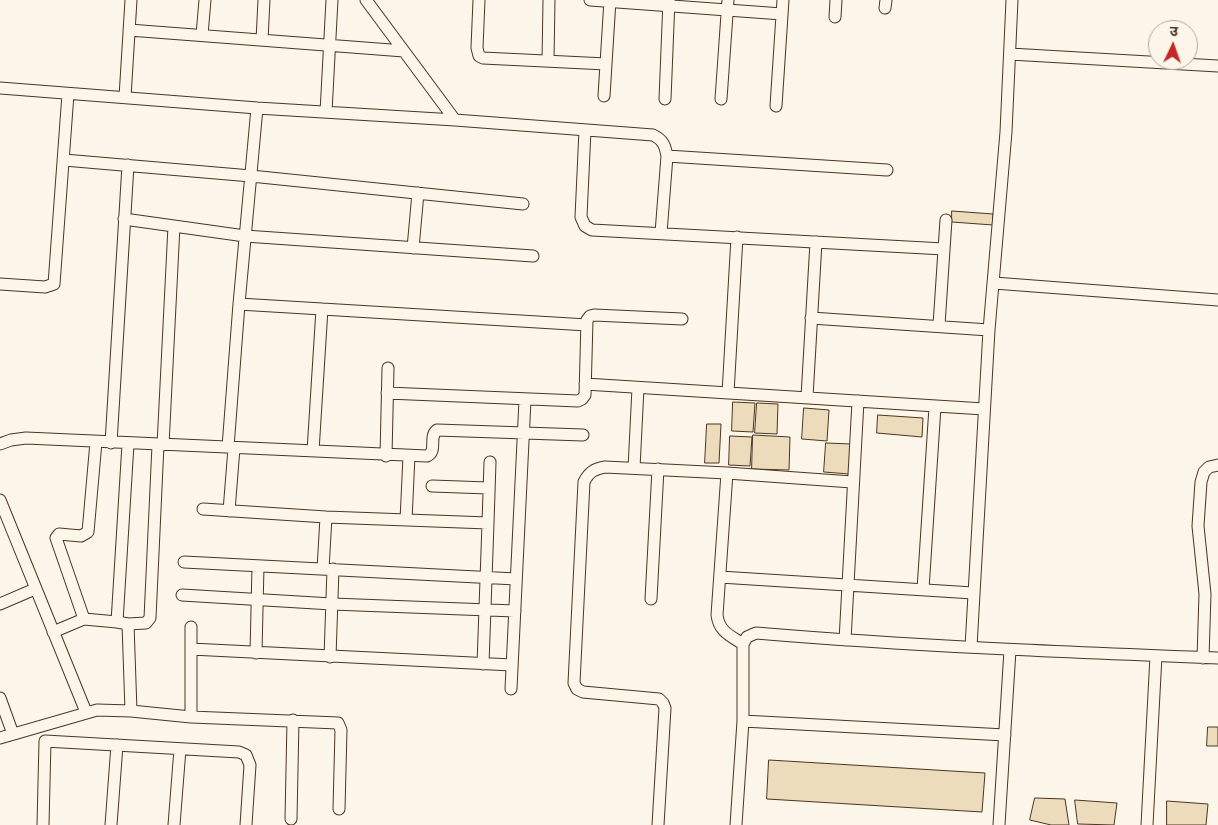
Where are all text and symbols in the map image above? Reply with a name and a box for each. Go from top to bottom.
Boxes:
north arrow [1148,20,1198,70]
text: उ [1169,22,1178,40]

